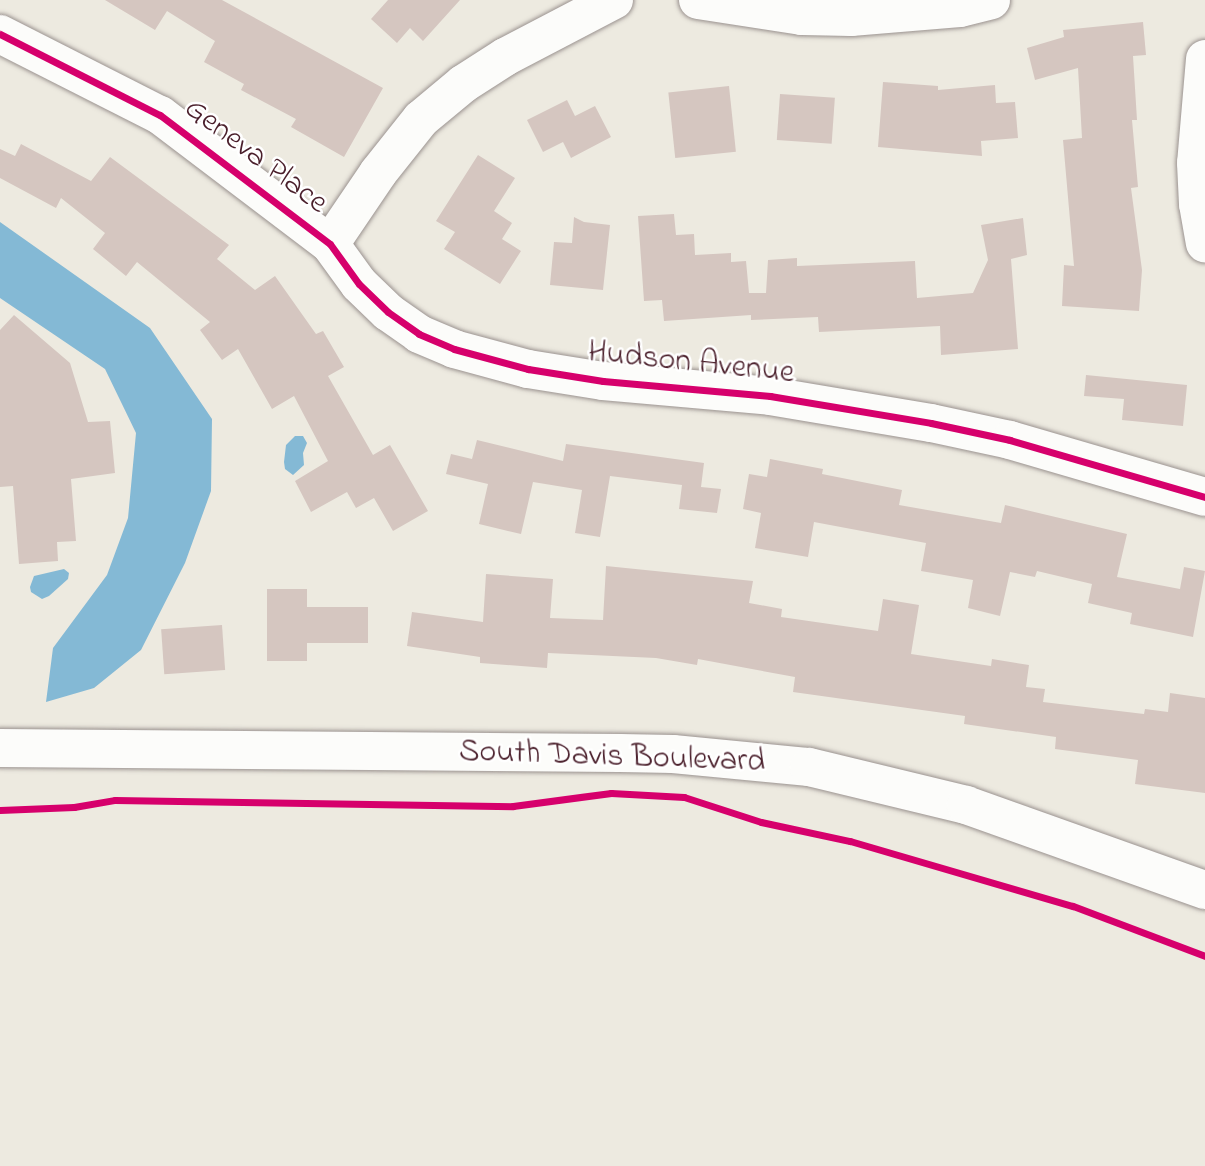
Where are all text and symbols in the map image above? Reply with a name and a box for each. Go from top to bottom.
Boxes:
street label: Geneva Place [176,91,334,223]
street label: Hudson Avenue [586,334,796,394]
street label: South Davis Boulevard [458,733,766,783]

